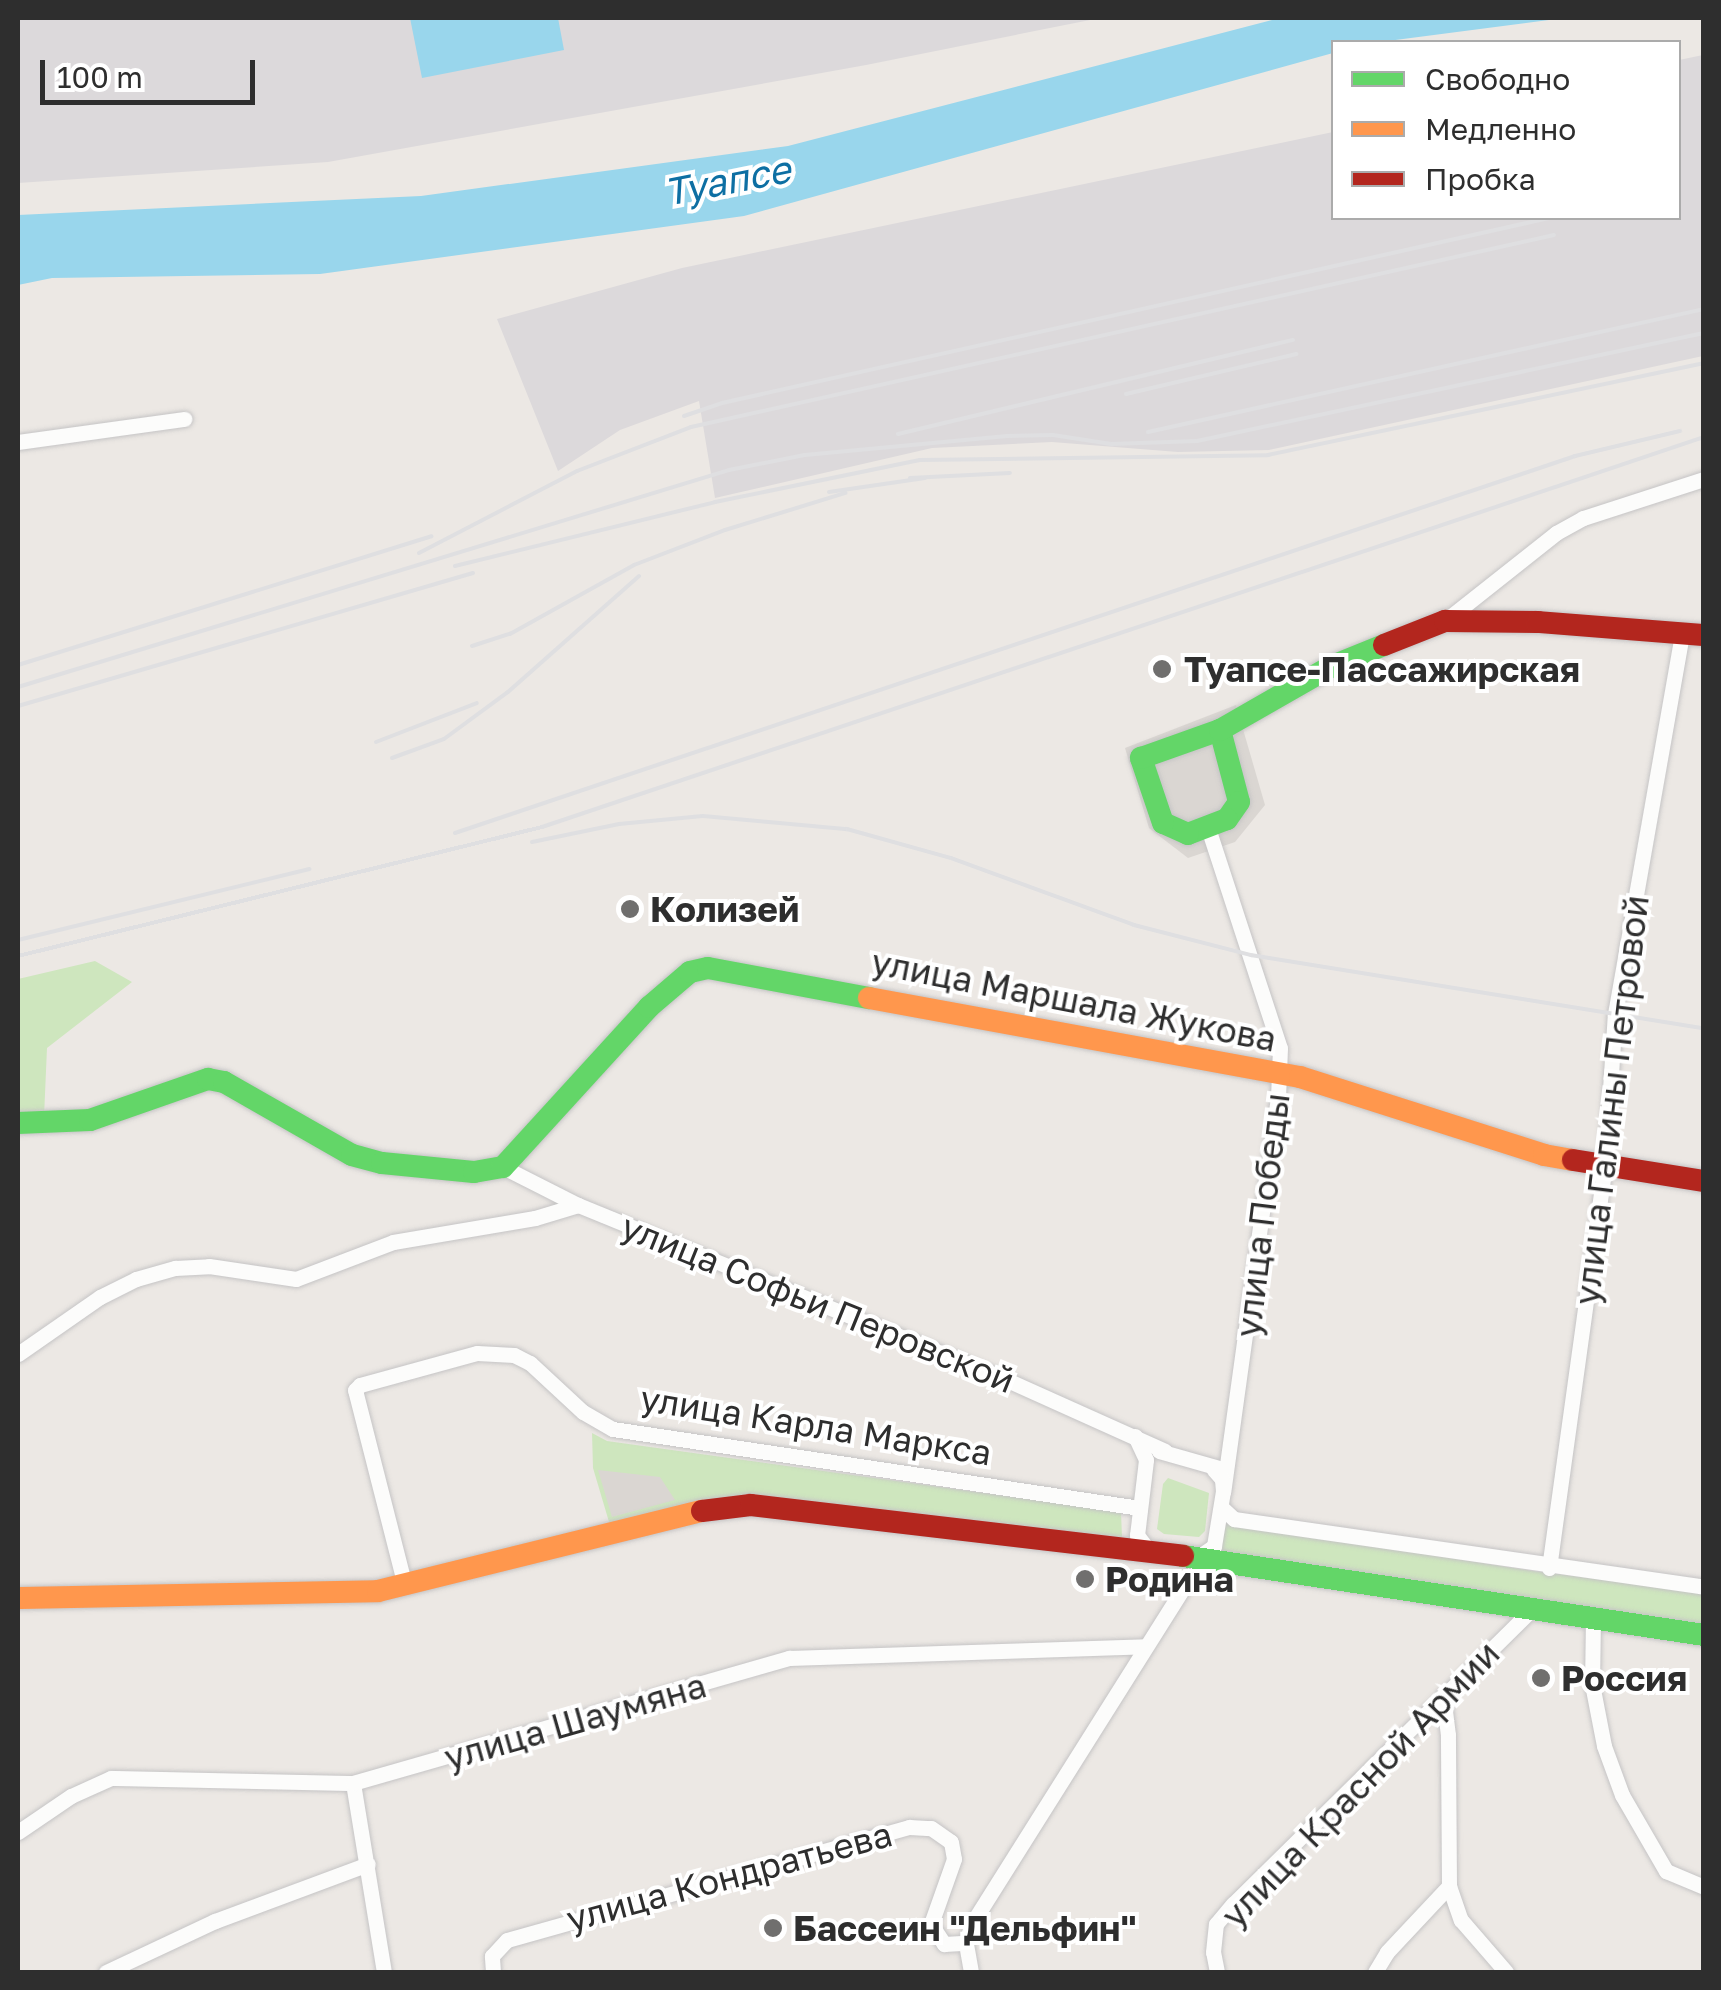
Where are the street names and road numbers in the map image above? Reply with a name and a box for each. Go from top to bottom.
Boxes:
street label: улица Галины Петровой [1565,893,1657,1307]
street label: улица Маршала Жукова [868,940,1280,1060]
street label: улица Победы [1226,1090,1298,1340]
street label: улица Софьи Перовской [615,1205,1021,1401]
street label: улица Карла Маркса [637,1376,995,1474]
street label: улица Красной Армии [1212,1632,1508,1936]
street label: улица Шаумяна [439,1664,711,1778]
street label: улица Кондратьева [562,1812,896,1940]

